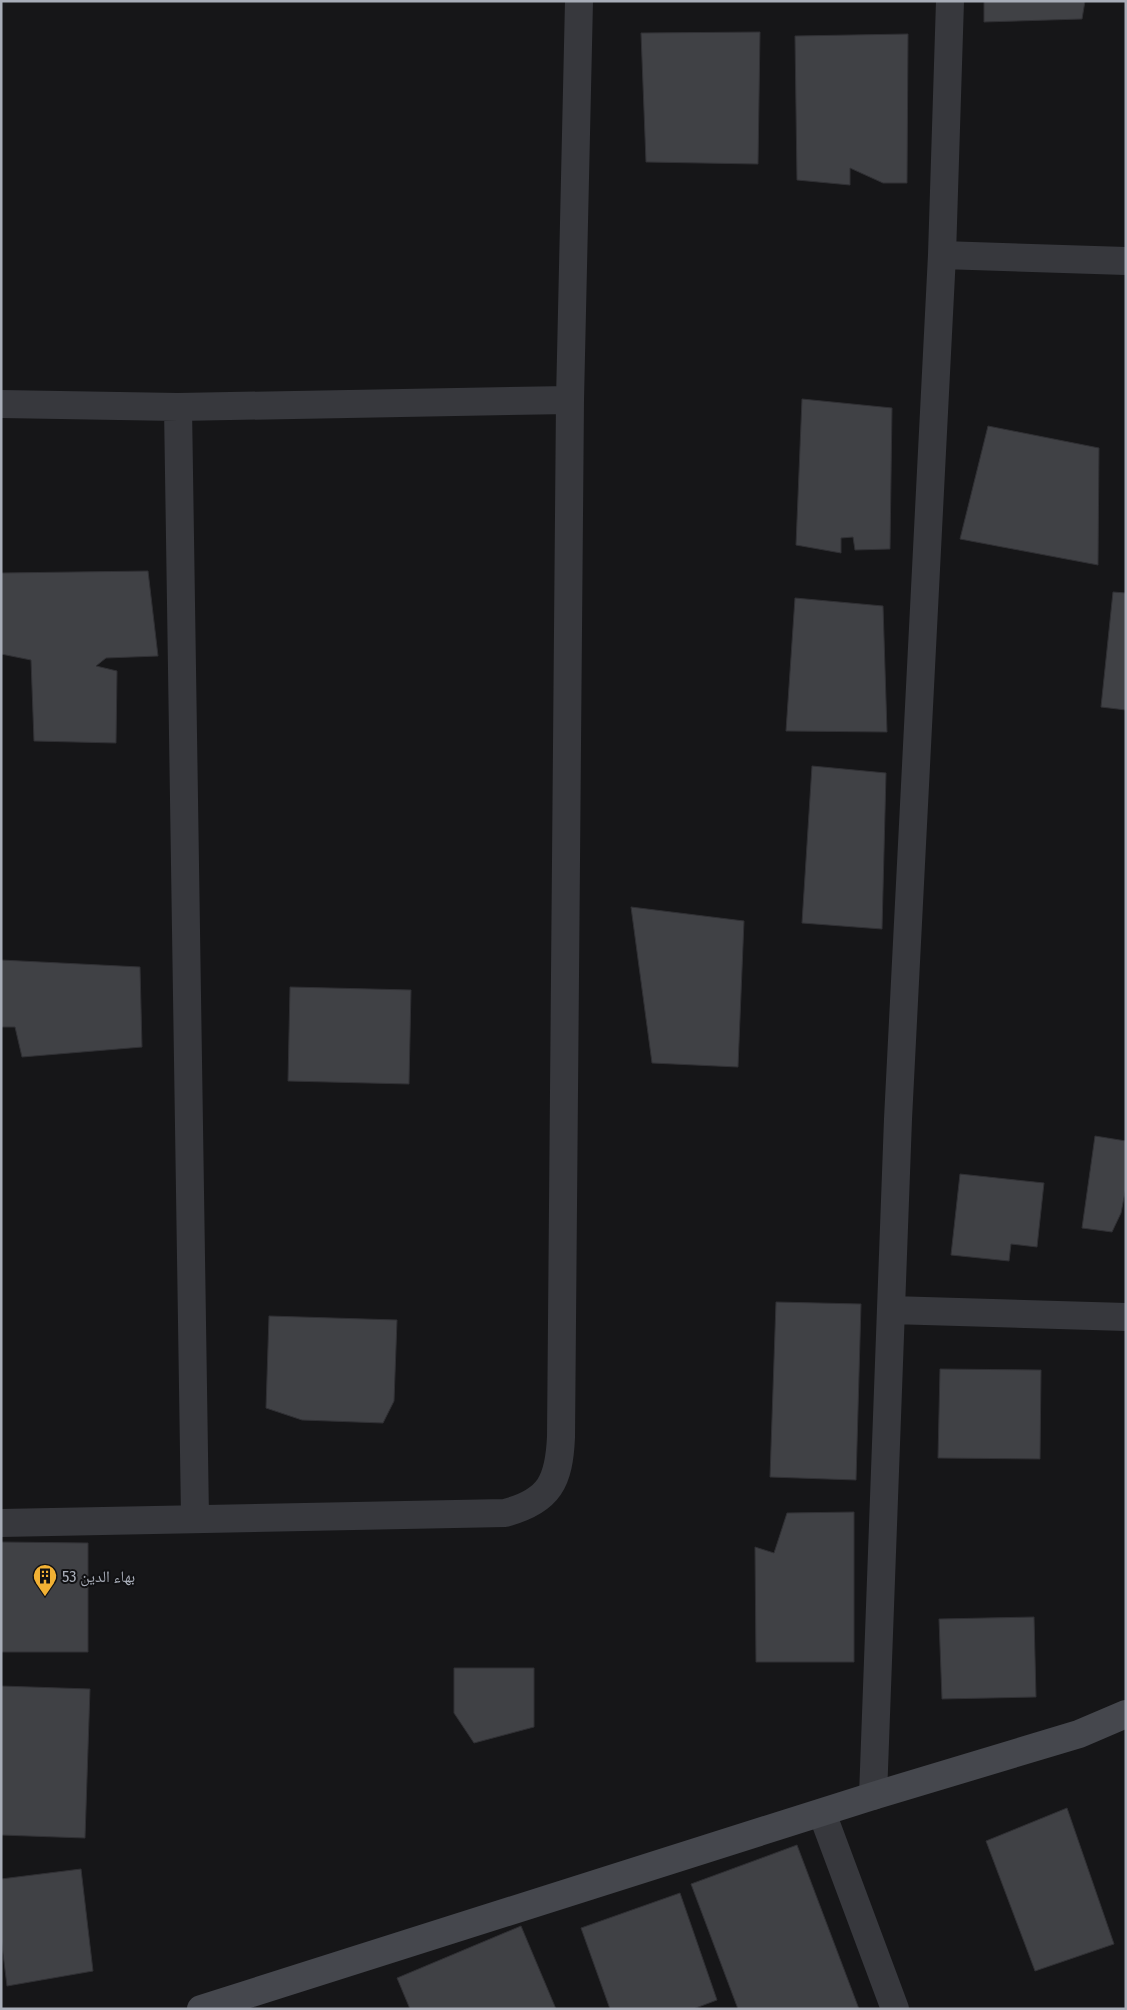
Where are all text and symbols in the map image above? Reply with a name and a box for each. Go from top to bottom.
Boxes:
building icon: بهاء الدين 53 [32,1563,58,1597]
place label: بهاء الدين 53 [62,1567,135,1587]

